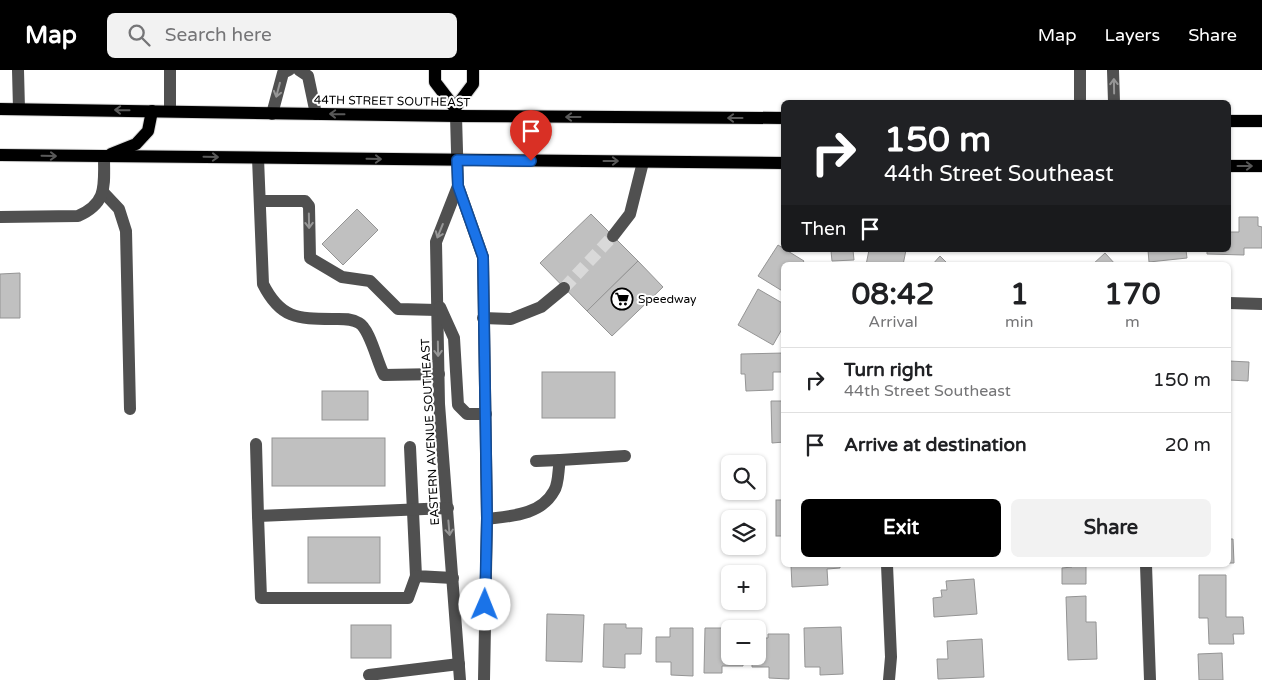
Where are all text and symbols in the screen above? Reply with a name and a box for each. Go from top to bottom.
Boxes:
search box [107,13,457,58]
text: Map [25,21,77,50]
icon: search [125,21,153,49]
text: Search here [165,24,272,46]
text: Map [1038,24,1077,46]
text: Layers [1105,24,1160,46]
text: Share [1188,24,1237,46]
one-way arrow [1109,79,1119,95]
one-way arrow [273,82,283,98]
street label: 44TH STREET SOUTHEAST [314,93,471,109]
one-way arrow [114,106,130,115]
one-way arrow [329,109,346,119]
pin [510,110,552,161]
one-way arrow [565,112,581,122]
one-way arrow [727,113,744,123]
icon: arrive [517,117,545,145]
text: 150 m [884,119,991,161]
icon: right [801,120,866,185]
one-way arrow [40,151,56,160]
one-way arrow [203,153,219,162]
one-way arrow [365,154,381,164]
one-way arrow [602,156,619,166]
text: 44th Street Southeast [884,161,1114,187]
one-way arrow [1237,161,1253,171]
one-way arrow [304,212,314,229]
icon: arrive [856,215,884,243]
text: Then [801,218,846,240]
one-way arrow [434,223,444,238]
text: 08:42 [851,276,935,313]
text: 1 [1010,276,1029,313]
text: 170 [1104,276,1161,313]
supermarket icon: Speedway [610,287,634,311]
place label: Speedway [638,292,697,306]
text: Arrival [868,312,918,332]
text: min [1005,312,1034,332]
text: m [1125,312,1140,332]
street label: EASTERN AVENUE SOUTHEAST [418,337,442,526]
one-way arrow [433,340,443,356]
text: Turn right [844,359,932,381]
icon: right [801,366,829,394]
text: 150 m [1153,369,1211,391]
text: 44th Street Southeast [844,381,1011,401]
icon: arrive [801,431,829,459]
text: Arrive at destination [844,434,1027,456]
text: 20 m [1165,434,1211,456]
map controls [721,455,766,665]
button: search [721,455,766,500]
button: Exit [801,499,1001,557]
button: Share [1011,499,1211,557]
button: layers [721,510,766,555]
one-way arrow [445,520,454,536]
button: + [721,565,766,610]
position arrow [458,578,510,630]
button: − [721,620,766,665]

